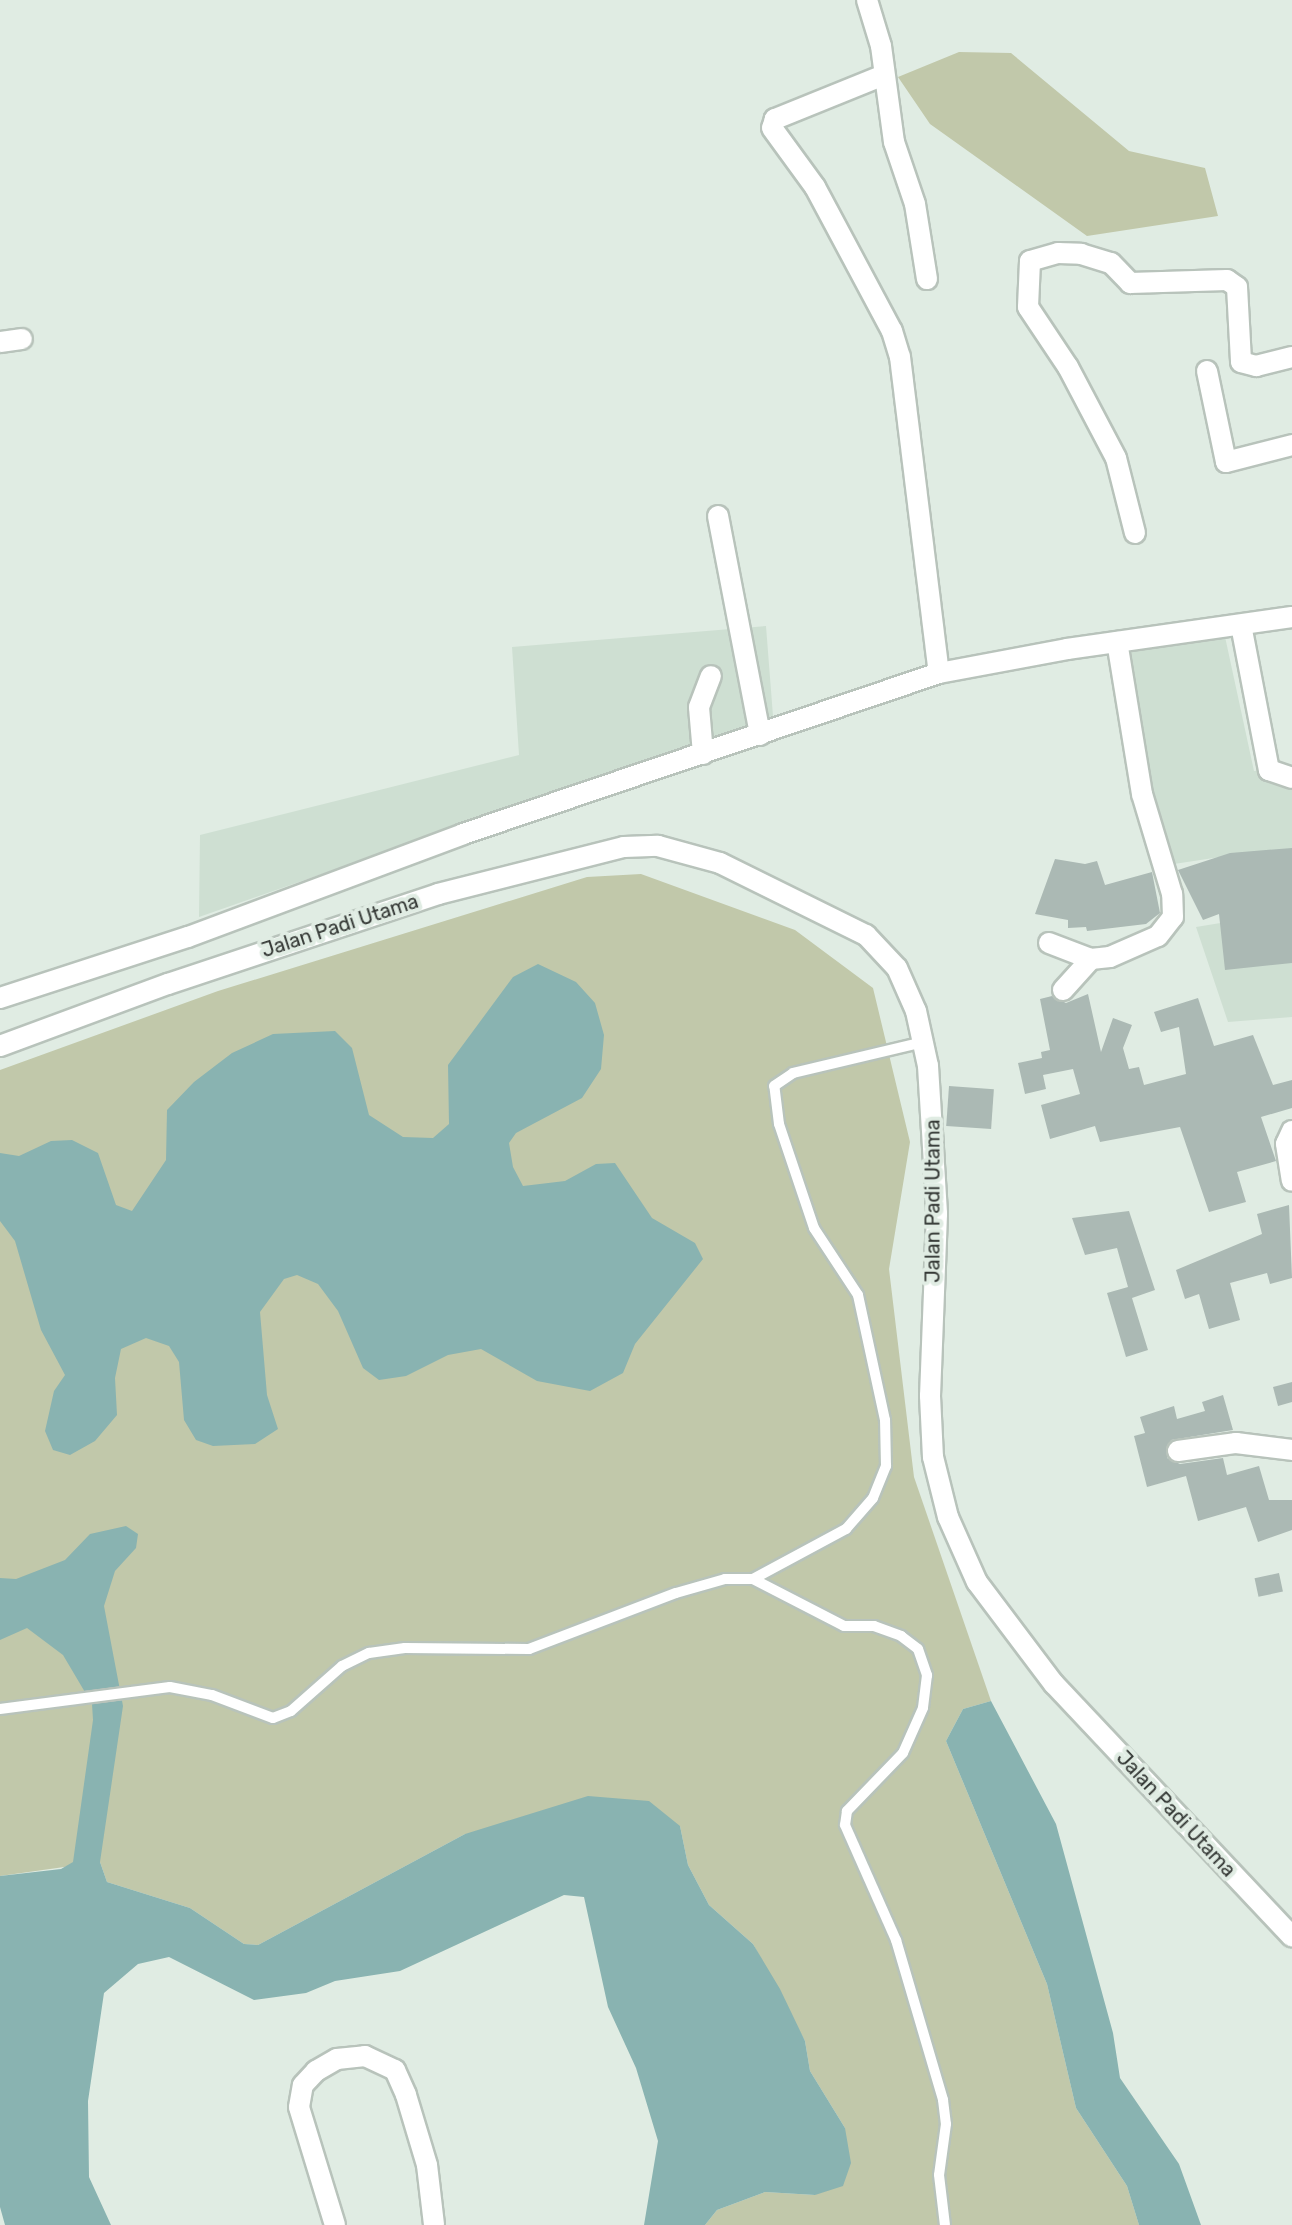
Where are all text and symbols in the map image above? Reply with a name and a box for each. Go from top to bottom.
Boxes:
street label: Jalan Padi Utama [259,889,421,963]
street label: Jalan Padi Utama [921,1119,945,1283]
street label: Jalan Padi Utama [1111,1746,1241,1882]

